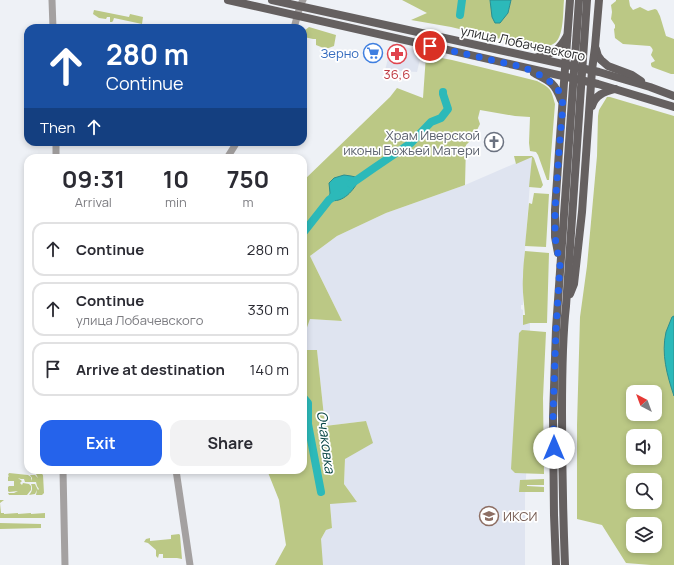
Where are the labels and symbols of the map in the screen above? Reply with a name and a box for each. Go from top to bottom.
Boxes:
street label: улица Лобачевского [459,21,587,65]
pin [413,29,447,63]
supermarket icon: Зерно [362,42,384,64]
pharmacy icon: 36,6 [386,43,408,65]
place label: Зерно [321,44,359,62]
place label: 36,6 [384,65,410,83]
place label: Храм Иверской иконы Божьей Матери [343,126,480,159]
church icon: Храм Иверской иконы Божьей Матери [483,131,505,153]
north arrow [626,385,662,421]
water label: Очаковка [313,409,340,476]
position arrow [533,427,575,469]
school or university icon: ИКСИ [478,505,500,527]
place label: ИКСИ [503,507,537,525]

